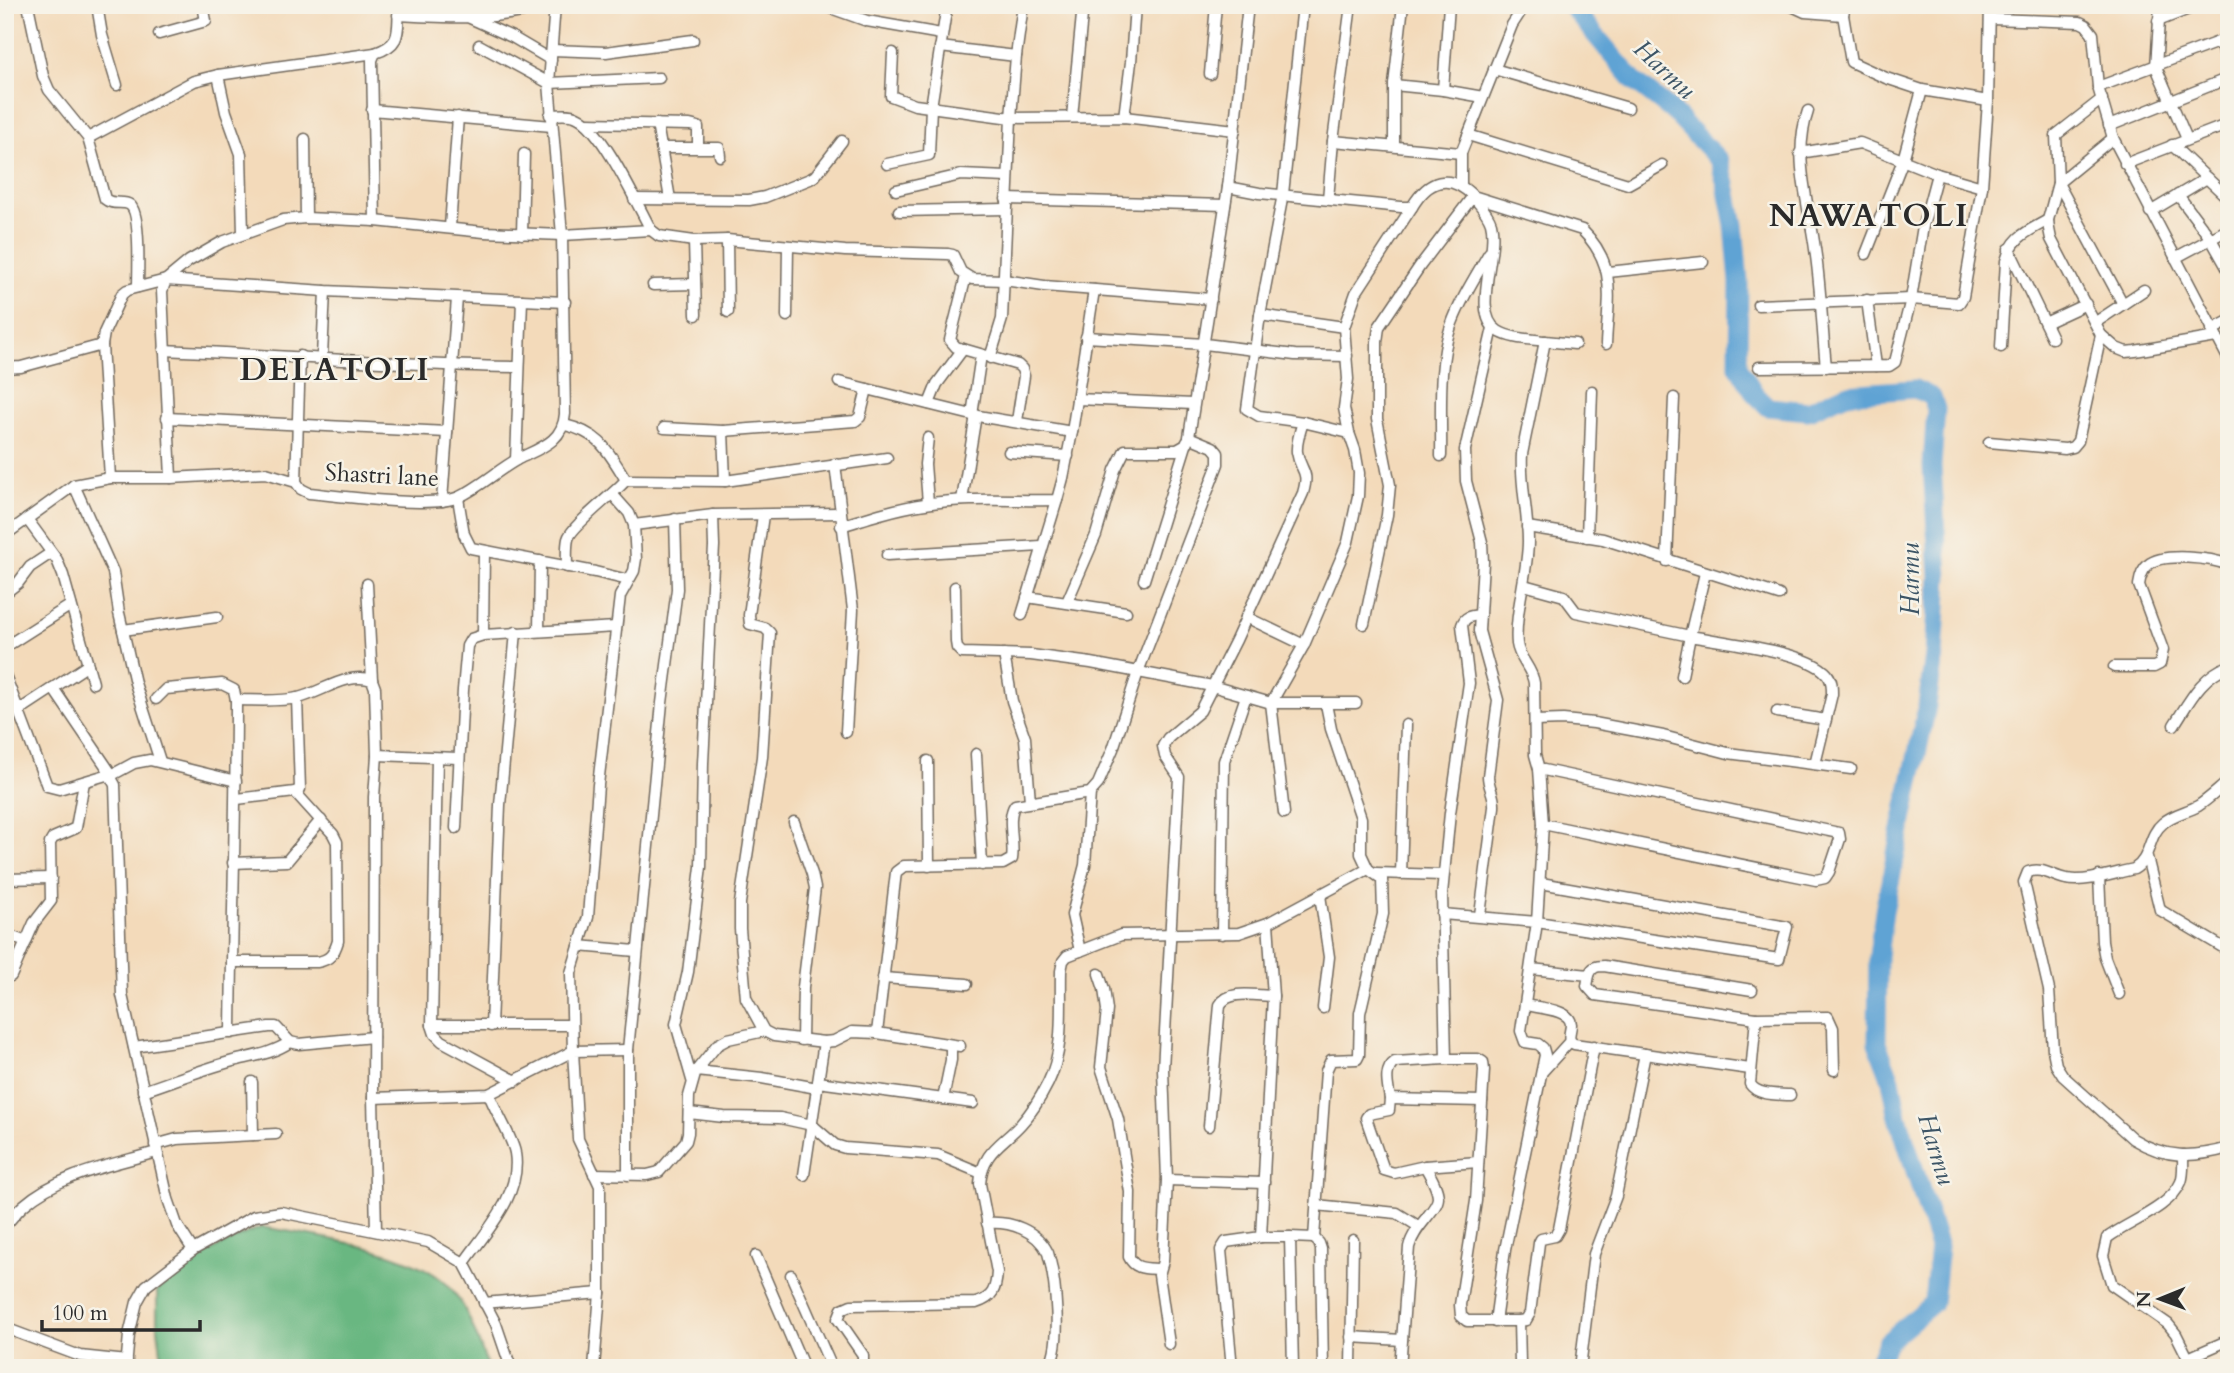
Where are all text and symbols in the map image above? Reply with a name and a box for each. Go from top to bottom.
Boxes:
water label: Harmu [1626,32,1703,107]
district label: NAWATOLI [1769,194,1969,238]
district label: DELATOLI [239,348,431,392]
street label: Shastri lane [324,456,440,495]
water label: Harmu [1893,542,1928,616]
water label: Harmu [1909,1109,1964,1189]
north arrow [2126,1264,2196,1334]
scale bar [42,1289,200,1333]
text: N [2131,1290,2157,1308]
text: 100 m [52,1299,108,1328]

